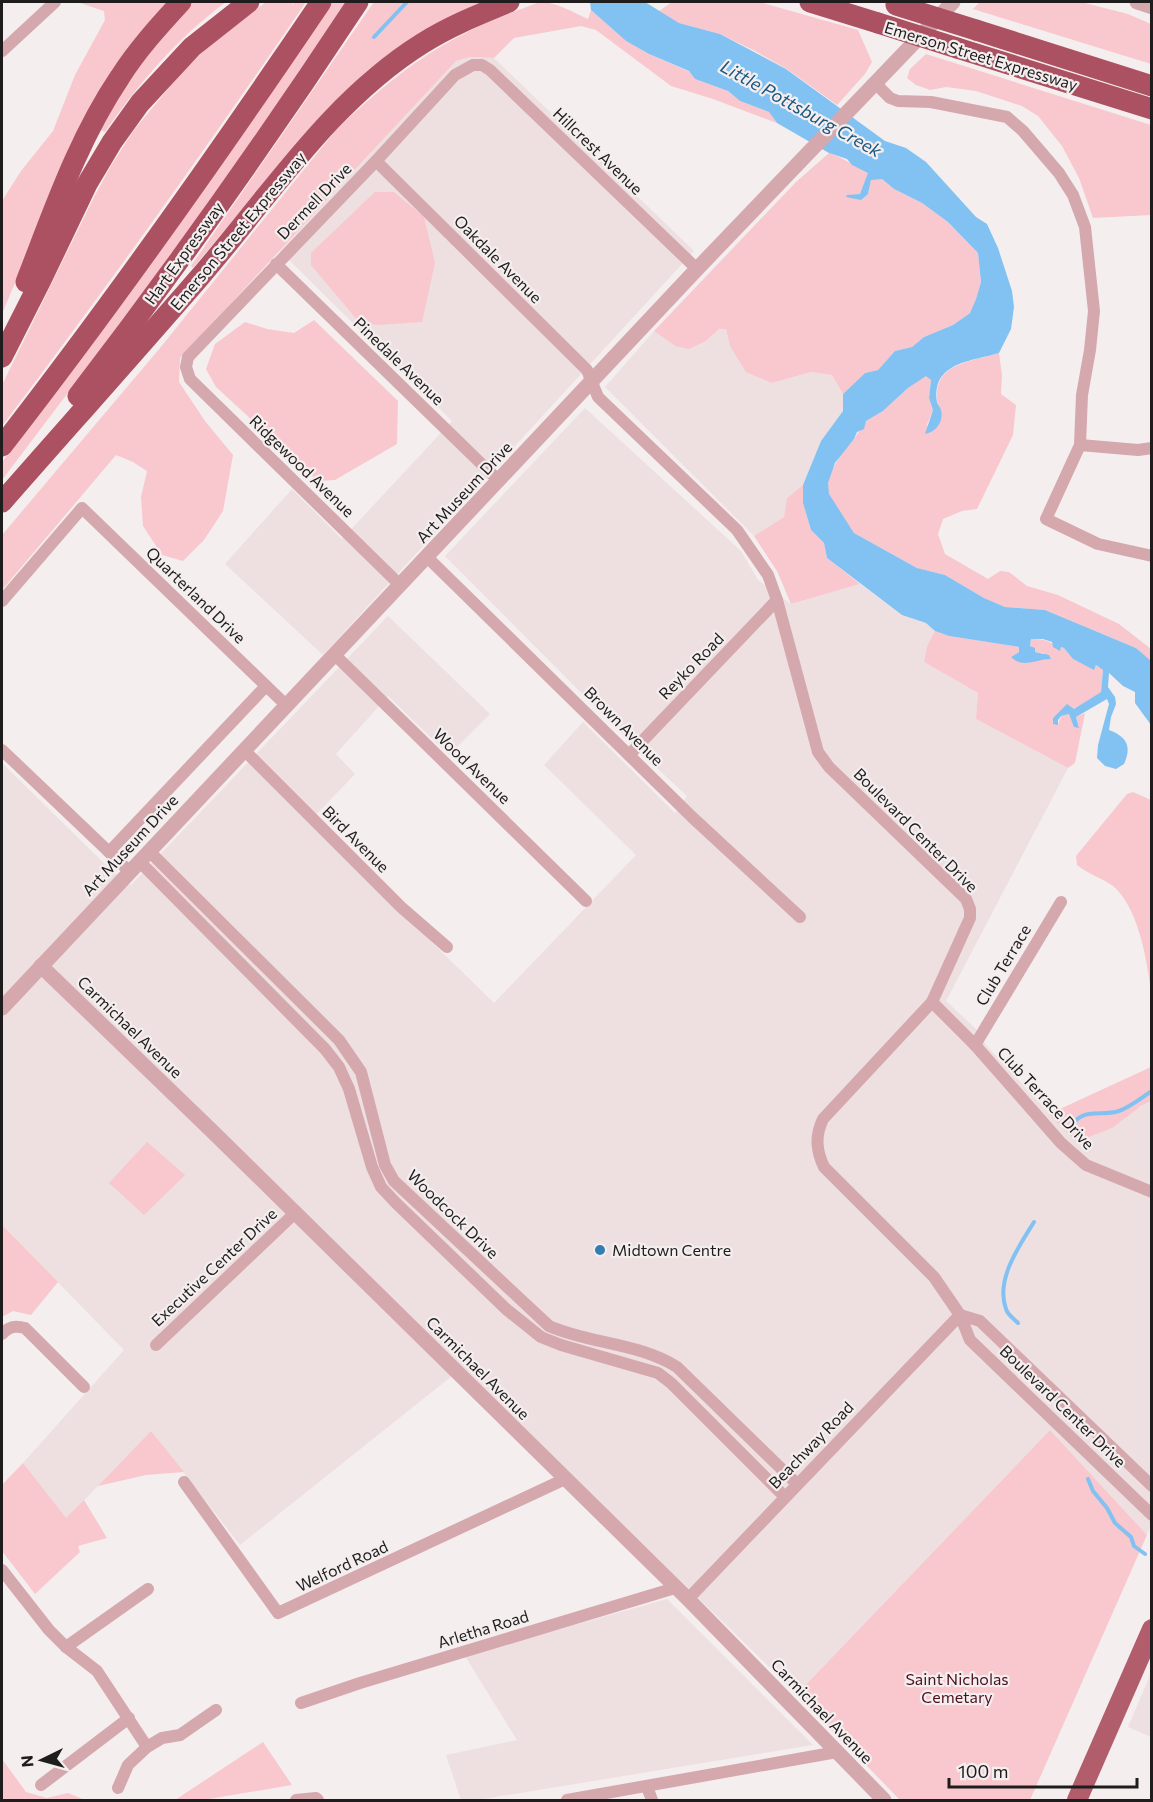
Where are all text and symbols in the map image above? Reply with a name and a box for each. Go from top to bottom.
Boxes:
street label: Emerson Street Expressway [882,17,1080,94]
water label: Little Pottsburg Creek [717,55,887,162]
street label: Hillcrest Avenue [550,103,647,198]
street label: Emerson Street Expressway [166,148,309,314]
street label: Dermell Drive [272,158,355,243]
street label: Hart Expressway [140,198,227,308]
street label: Oakdale Avenue [451,211,546,306]
street label: Pinedale Avenue [350,313,448,409]
street label: Ridgewood Avenue [246,411,359,520]
street label: Art Museum Drive [412,437,515,546]
street label: Quarterland Drive [143,542,250,647]
street label: Reyko Road [654,628,727,703]
street label: Brown Avenue [581,682,668,769]
street label: Wood Avenue [430,724,515,807]
street label: Boulevard Center Drive [850,764,982,896]
street label: Art Museum Drive [78,790,181,899]
street label: Bird Avenue [319,801,394,876]
street label: Club Terrace [971,921,1034,1009]
street label: Carmichael Avenue [74,972,187,1081]
street label: Club Terrace Drive [994,1043,1099,1153]
street label: Woodcock Drive [404,1165,503,1262]
street label: Executive Center Drive [147,1204,280,1330]
place label: Midtown Centre [612,1240,731,1259]
marker: Midtown Centre [593,1243,607,1257]
street label: Carmichael Avenue [423,1312,534,1423]
street label: Boulevard Center Drive [996,1341,1130,1471]
street label: Beachway Road [764,1397,857,1492]
street label: Welford Road [293,1536,391,1595]
street label: Arletha Road [435,1606,531,1651]
street label: Carmichael Avenue [768,1654,877,1767]
park label: Saint Nicholas Cemetary [905,1669,1009,1706]
north arrow [12,1730,72,1790]
scale bar [949,1751,1136,1789]
text: N [17,1755,37,1768]
text: 100 m [958,1760,1008,1782]

